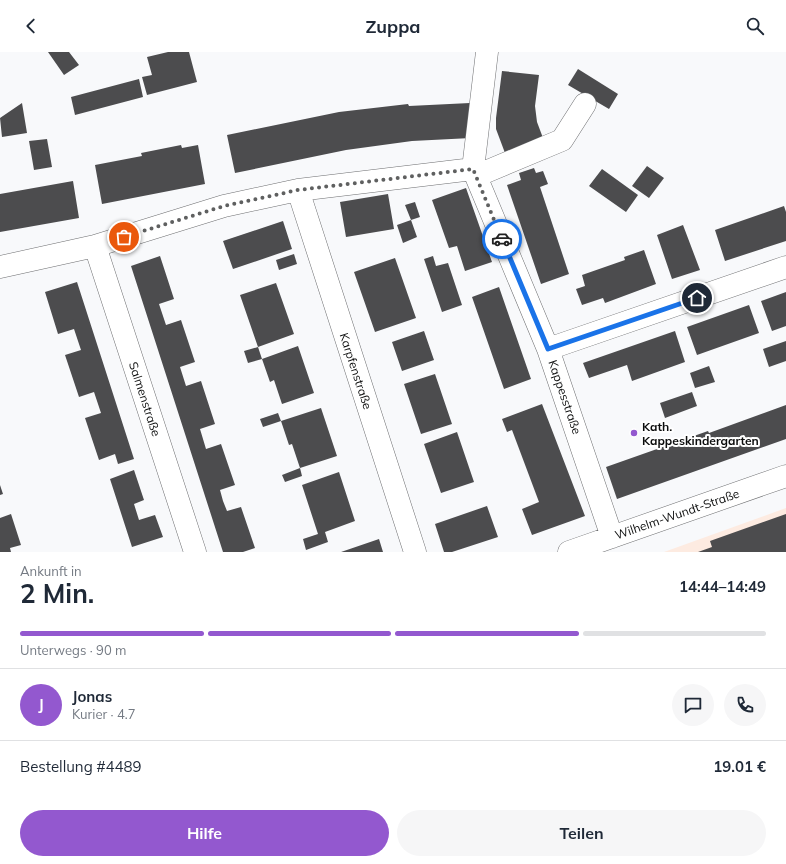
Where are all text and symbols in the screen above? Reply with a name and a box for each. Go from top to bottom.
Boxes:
icon: back [20,15,42,37]
text: Zuppa [366,15,420,38]
icon: search [744,15,766,37]
courier [482,219,522,259]
pin [107,220,141,254]
icon: bag [113,226,135,248]
icon: car [491,228,513,250]
pin [680,281,714,315]
icon: home [686,287,708,309]
street label: Karpfenstraße [337,331,375,411]
street label: Kappesstraße [545,358,585,436]
street label: Salmenstraße [126,360,164,438]
place label: Kath. Kappeskindergarten [642,419,759,448]
marker: Kath. Kappeskindergarten [629,428,639,438]
street label: Wilhelm-Wundt-Straße [613,486,741,542]
text: Ankunft in [20,563,82,579]
text: 2 Min. [20,577,94,610]
text: 14:44–14:49 [679,577,766,596]
text: Unterwegs · 90 m [20,642,127,658]
button: chat [672,684,714,726]
button: phone [724,684,766,726]
text: Jonas [72,687,112,706]
text: J [38,695,44,714]
text: Kurier · 4.7 [72,706,136,722]
text: Bestellung #4489 [20,757,142,776]
text: 19.01 € [713,757,766,776]
button: Hilfe [20,810,389,856]
button: Teilen [397,810,766,856]

